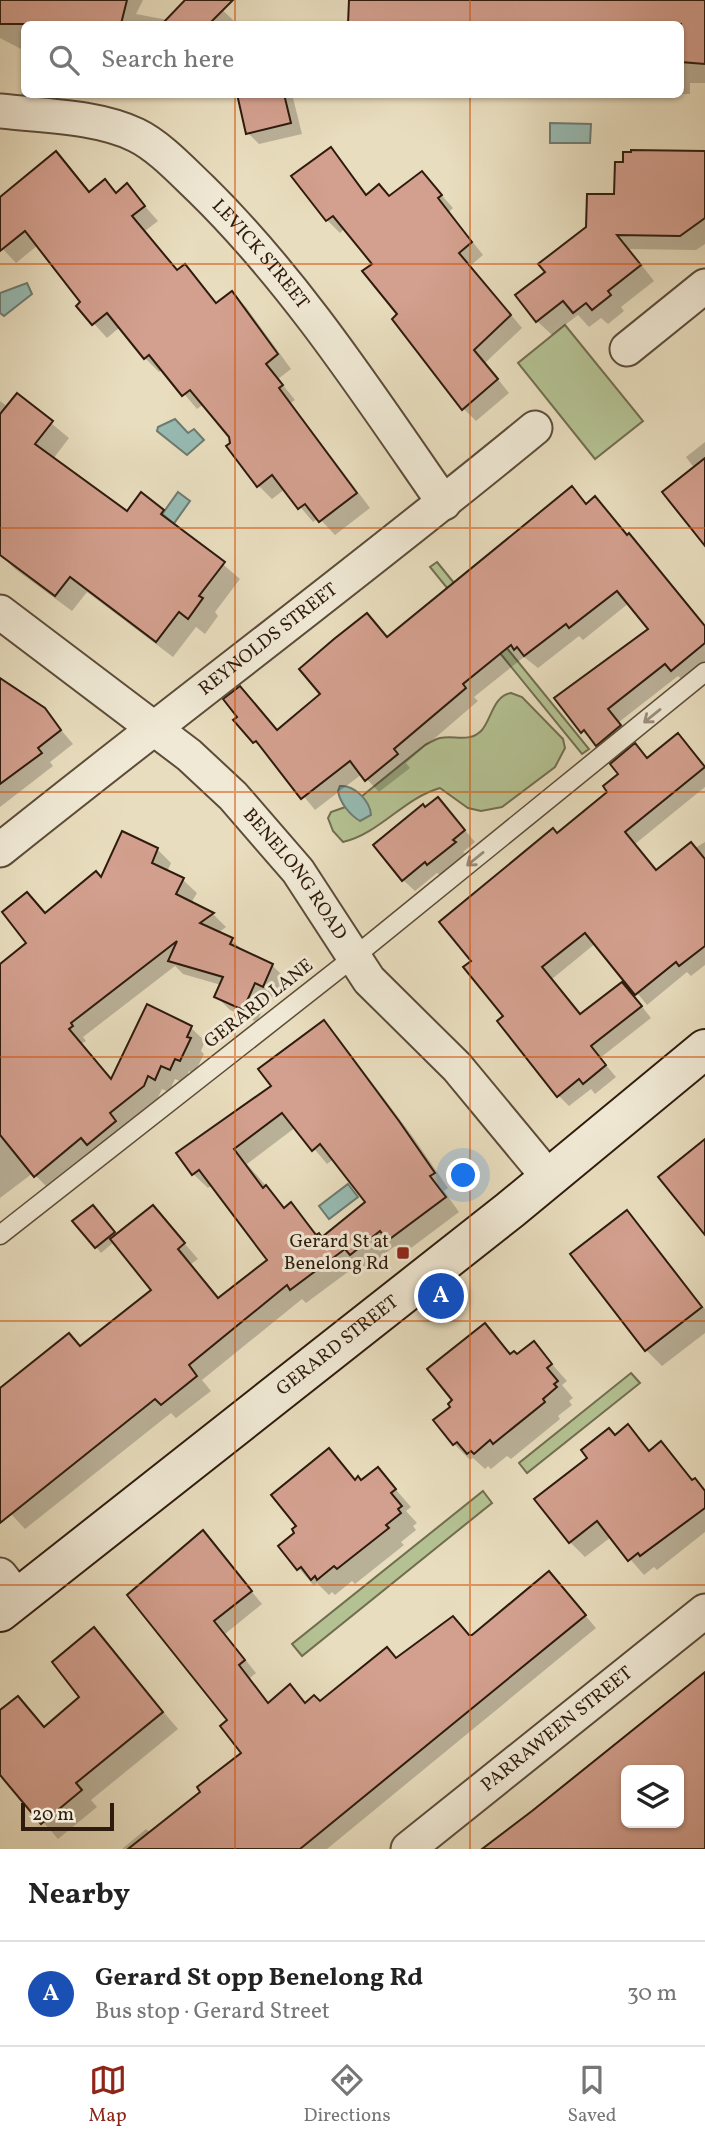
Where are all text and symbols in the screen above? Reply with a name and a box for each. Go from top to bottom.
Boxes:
search box [21,21,684,98]
icon: search [45,41,83,79]
text: Search here [101,42,234,78]
street label: LEVICK STREET [206,194,315,315]
street label: REYNOLDS STREET [193,577,343,702]
one-way arrow [644,708,662,723]
street label: BENELONG ROAD [237,803,353,945]
one-way arrow [467,851,485,866]
street label: GERARD LANE [199,953,319,1055]
your location [446,1158,480,1192]
place label: Gerard St at Benelong Rd [284,1229,389,1277]
marker: Gerard St at Benelong Rd [395,1245,411,1261]
pin: A [418,1270,464,1322]
street label: GERARD STREET [271,1289,404,1402]
street label: PARRAWEEN STREET [476,1661,638,1798]
map controls [621,1765,684,1828]
button: layers [621,1765,684,1828]
scale bar [21,1800,114,1832]
text: 20 m [32,1802,74,1828]
text: Nearby [28,1874,130,1916]
text: Gerard St opp Benelong Rd [95,1960,423,1996]
text: A [43,1978,59,2010]
text: 30 m [627,1978,677,2010]
text: Bus stop · Gerard Street [95,1996,330,2028]
tab: Map [88,2061,127,2129]
tab: Directions [304,2061,391,2129]
tab: Saved [568,2061,616,2129]

